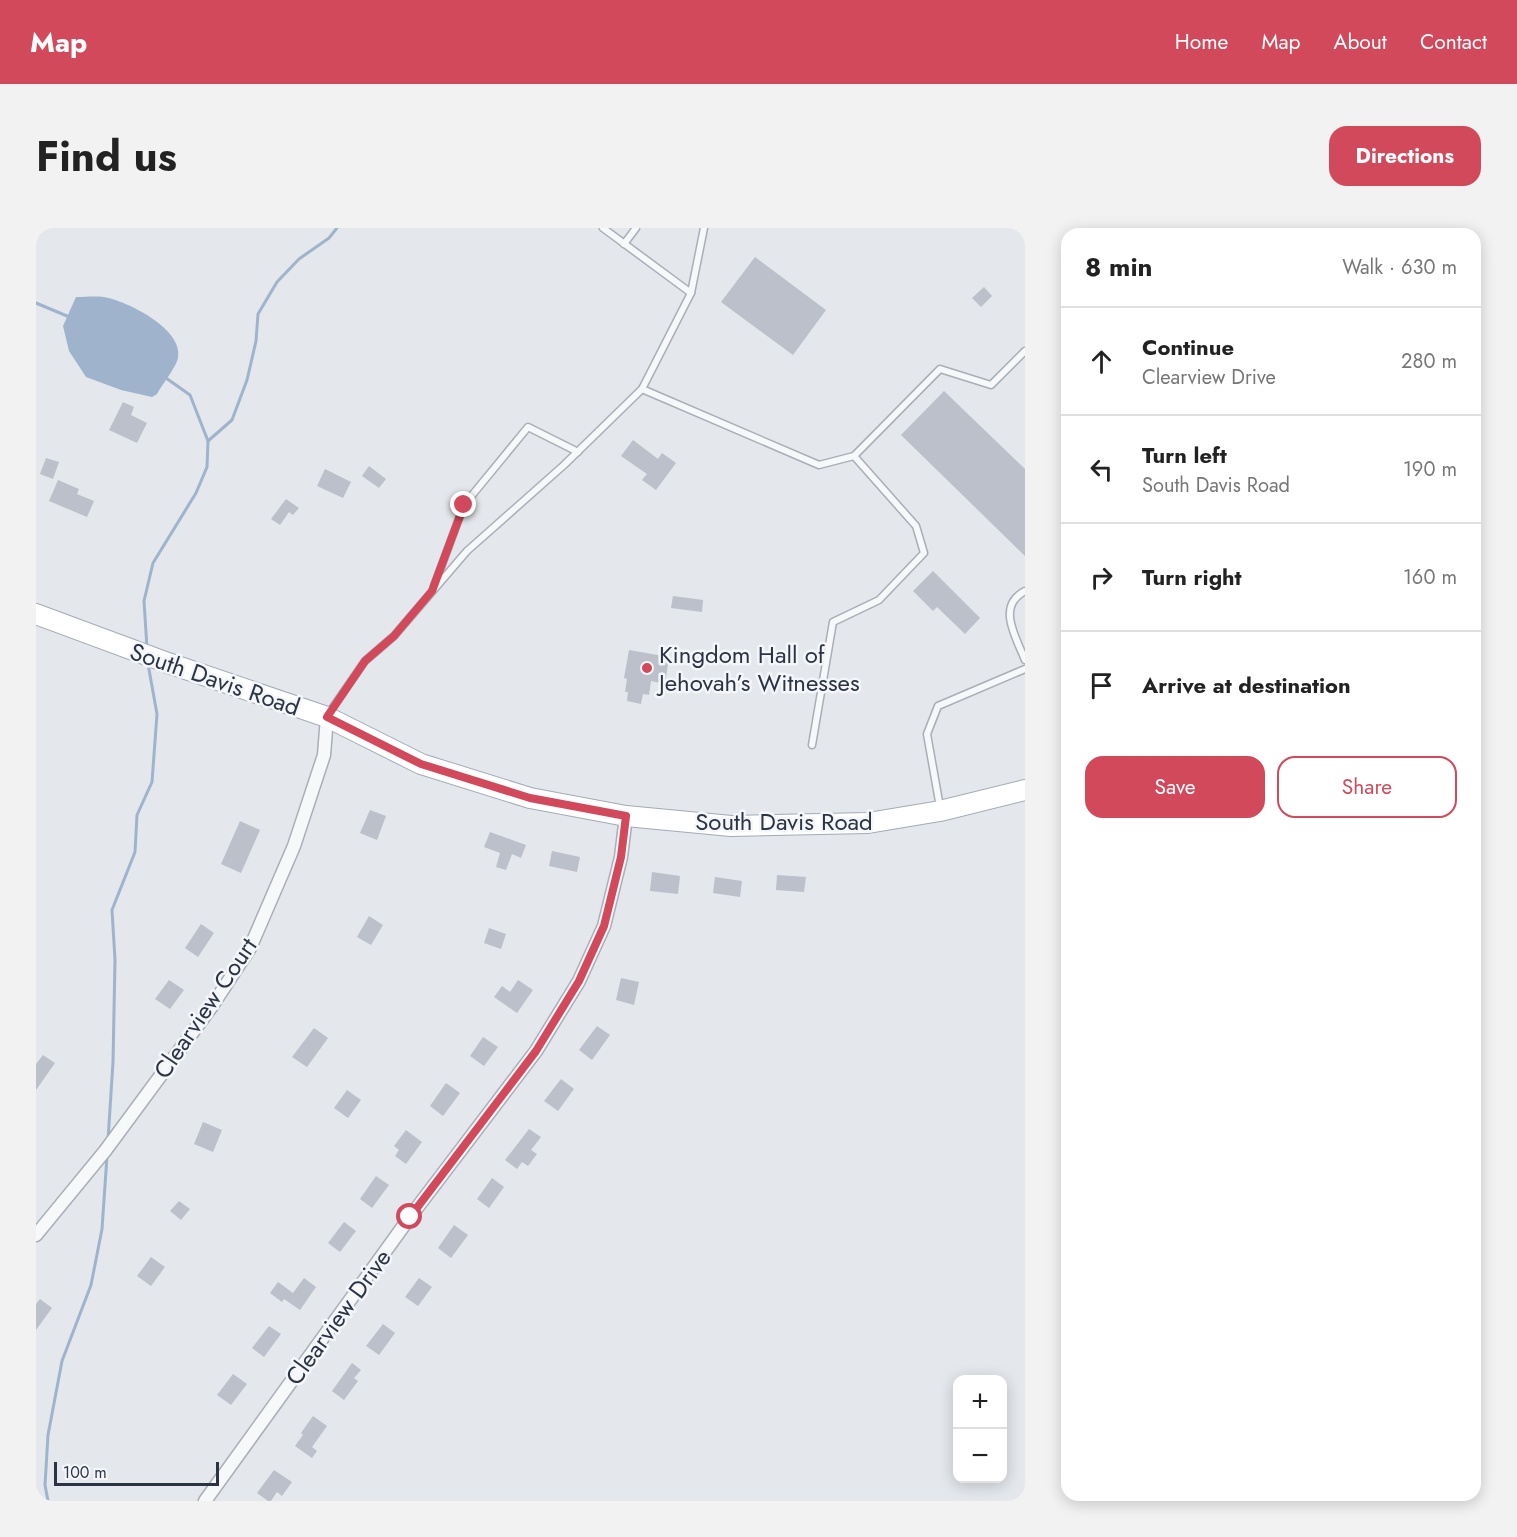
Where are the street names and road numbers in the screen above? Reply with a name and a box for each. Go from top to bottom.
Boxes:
street label: South Davis Road [125,634,305,724]
street label: South Davis Road [695,804,873,839]
street label: Clearview Court [145,930,265,1085]
street label: Clearview Drive [277,1242,399,1392]

